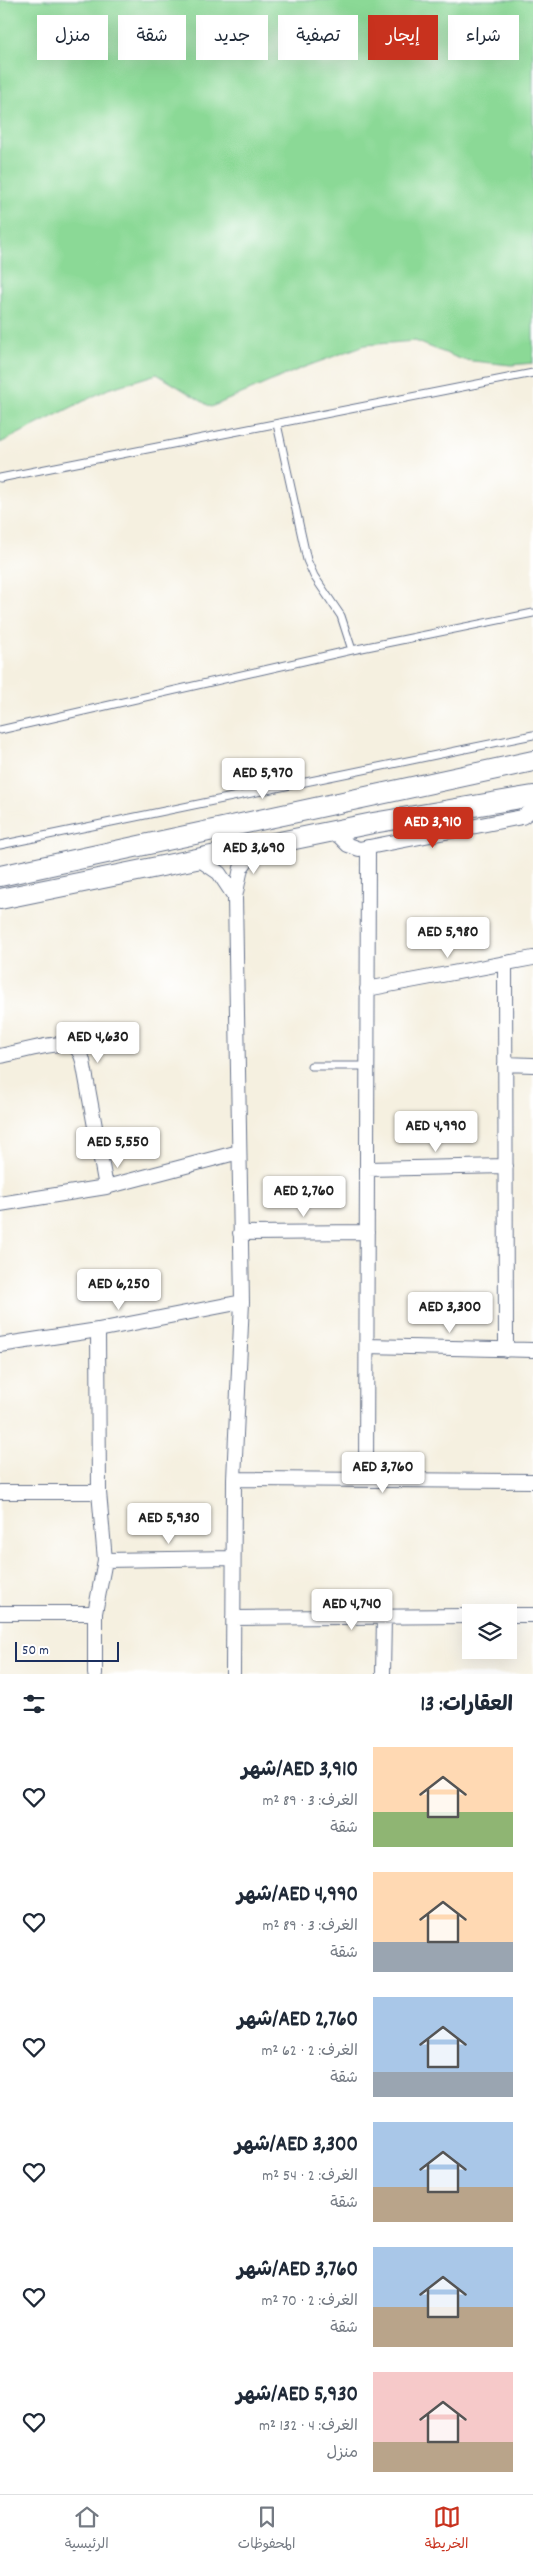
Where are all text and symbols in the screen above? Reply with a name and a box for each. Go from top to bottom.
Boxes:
chip: منزل [37,15,108,60]
chip: شقة [118,15,186,60]
chip: جديد [196,15,268,60]
chip: تصفية [278,15,358,60]
chip: إيجار [368,15,438,60]
chip: شراء [448,15,519,60]
pin: AED 5,970 [206,758,320,800]
text: AED 5,970 [233,762,293,785]
pin: AED 3,910 [376,806,490,849]
text: AED 3,910 [404,811,462,834]
pin: AED 3,690 [197,832,311,875]
text: AED 3,690 [223,837,285,860]
pin: AED 5,980 [391,916,505,959]
text: AED 5,980 [418,921,478,944]
pin: AED 4,630 [41,1022,155,1064]
text: AED 4,630 [67,1026,129,1049]
pin: AED 4,990 [379,1110,493,1153]
text: AED 4,990 [406,1115,466,1138]
pin: AED 5,550 [61,1126,175,1169]
text: AED 5,550 [87,1131,149,1154]
pin: AED 2,760 [247,1176,361,1218]
text: AED 2,760 [274,1180,334,1203]
pin: AED 6,250 [62,1268,176,1311]
text: AED 6,250 [88,1273,150,1296]
pin: AED 3,300 [393,1292,507,1334]
text: AED 3,300 [419,1296,481,1319]
pin: AED 3,760 [326,1452,440,1494]
text: AED 3,760 [353,1456,413,1479]
pin: AED 5,930 [112,1502,226,1545]
text: AED 5,930 [138,1507,200,1530]
pin: AED 4,740 [295,1588,409,1631]
text: AED 4,740 [322,1593,382,1616]
map controls [462,1604,517,1659]
button: layers [462,1604,517,1659]
scale bar [15,1639,119,1662]
text: 50 m [22,1641,49,1661]
icon: filters [20,1690,48,1718]
text: العقارات: 13 [420,1691,513,1721]
text: AED 3,910/شهر [241,1756,358,1786]
icon: home [413,1767,473,1827]
icon: heart [20,1783,48,1811]
text: الغرف: 3 · 89 m² [262,1790,358,1813]
text: شقة [330,1817,358,1840]
text: AED 4,990/شهر [237,1881,358,1911]
icon: home [413,1892,473,1952]
icon: heart [20,1908,48,1936]
text: الغرف: 3 · 89 m² [262,1915,358,1938]
text: شقة [330,1942,358,1965]
text: AED 2,760/شهر [238,2006,358,2036]
icon: home [413,2017,473,2077]
icon: heart [20,2033,48,2061]
text: الغرف: 2 · 62 m² [261,2040,358,2063]
text: شقة [330,2067,358,2090]
text: AED 3,300/شهر [235,2131,358,2161]
icon: home [413,2142,473,2202]
icon: heart [20,2158,48,2186]
text: الغرف: 2 · 54 m² [262,2165,358,2188]
text: شقة [330,2192,358,2215]
text: AED 3,760/شهر [237,2256,358,2286]
icon: home [413,2267,473,2327]
icon: heart [20,2283,48,2311]
text: الغرف: 2 · 70 m² [261,2290,358,2313]
text: شقة [330,2317,358,2340]
text: AED 5,930/شهر [236,2381,358,2411]
icon: home [413,2392,473,2452]
icon: heart [20,2408,48,2436]
text: الغرف: 4 · 132 m² [259,2415,358,2438]
text: منزل [326,2442,358,2465]
tab: الرئيسية [65,2503,109,2556]
tab: المحفوظات [238,2503,295,2556]
tab: الخريطة [425,2503,468,2556]

